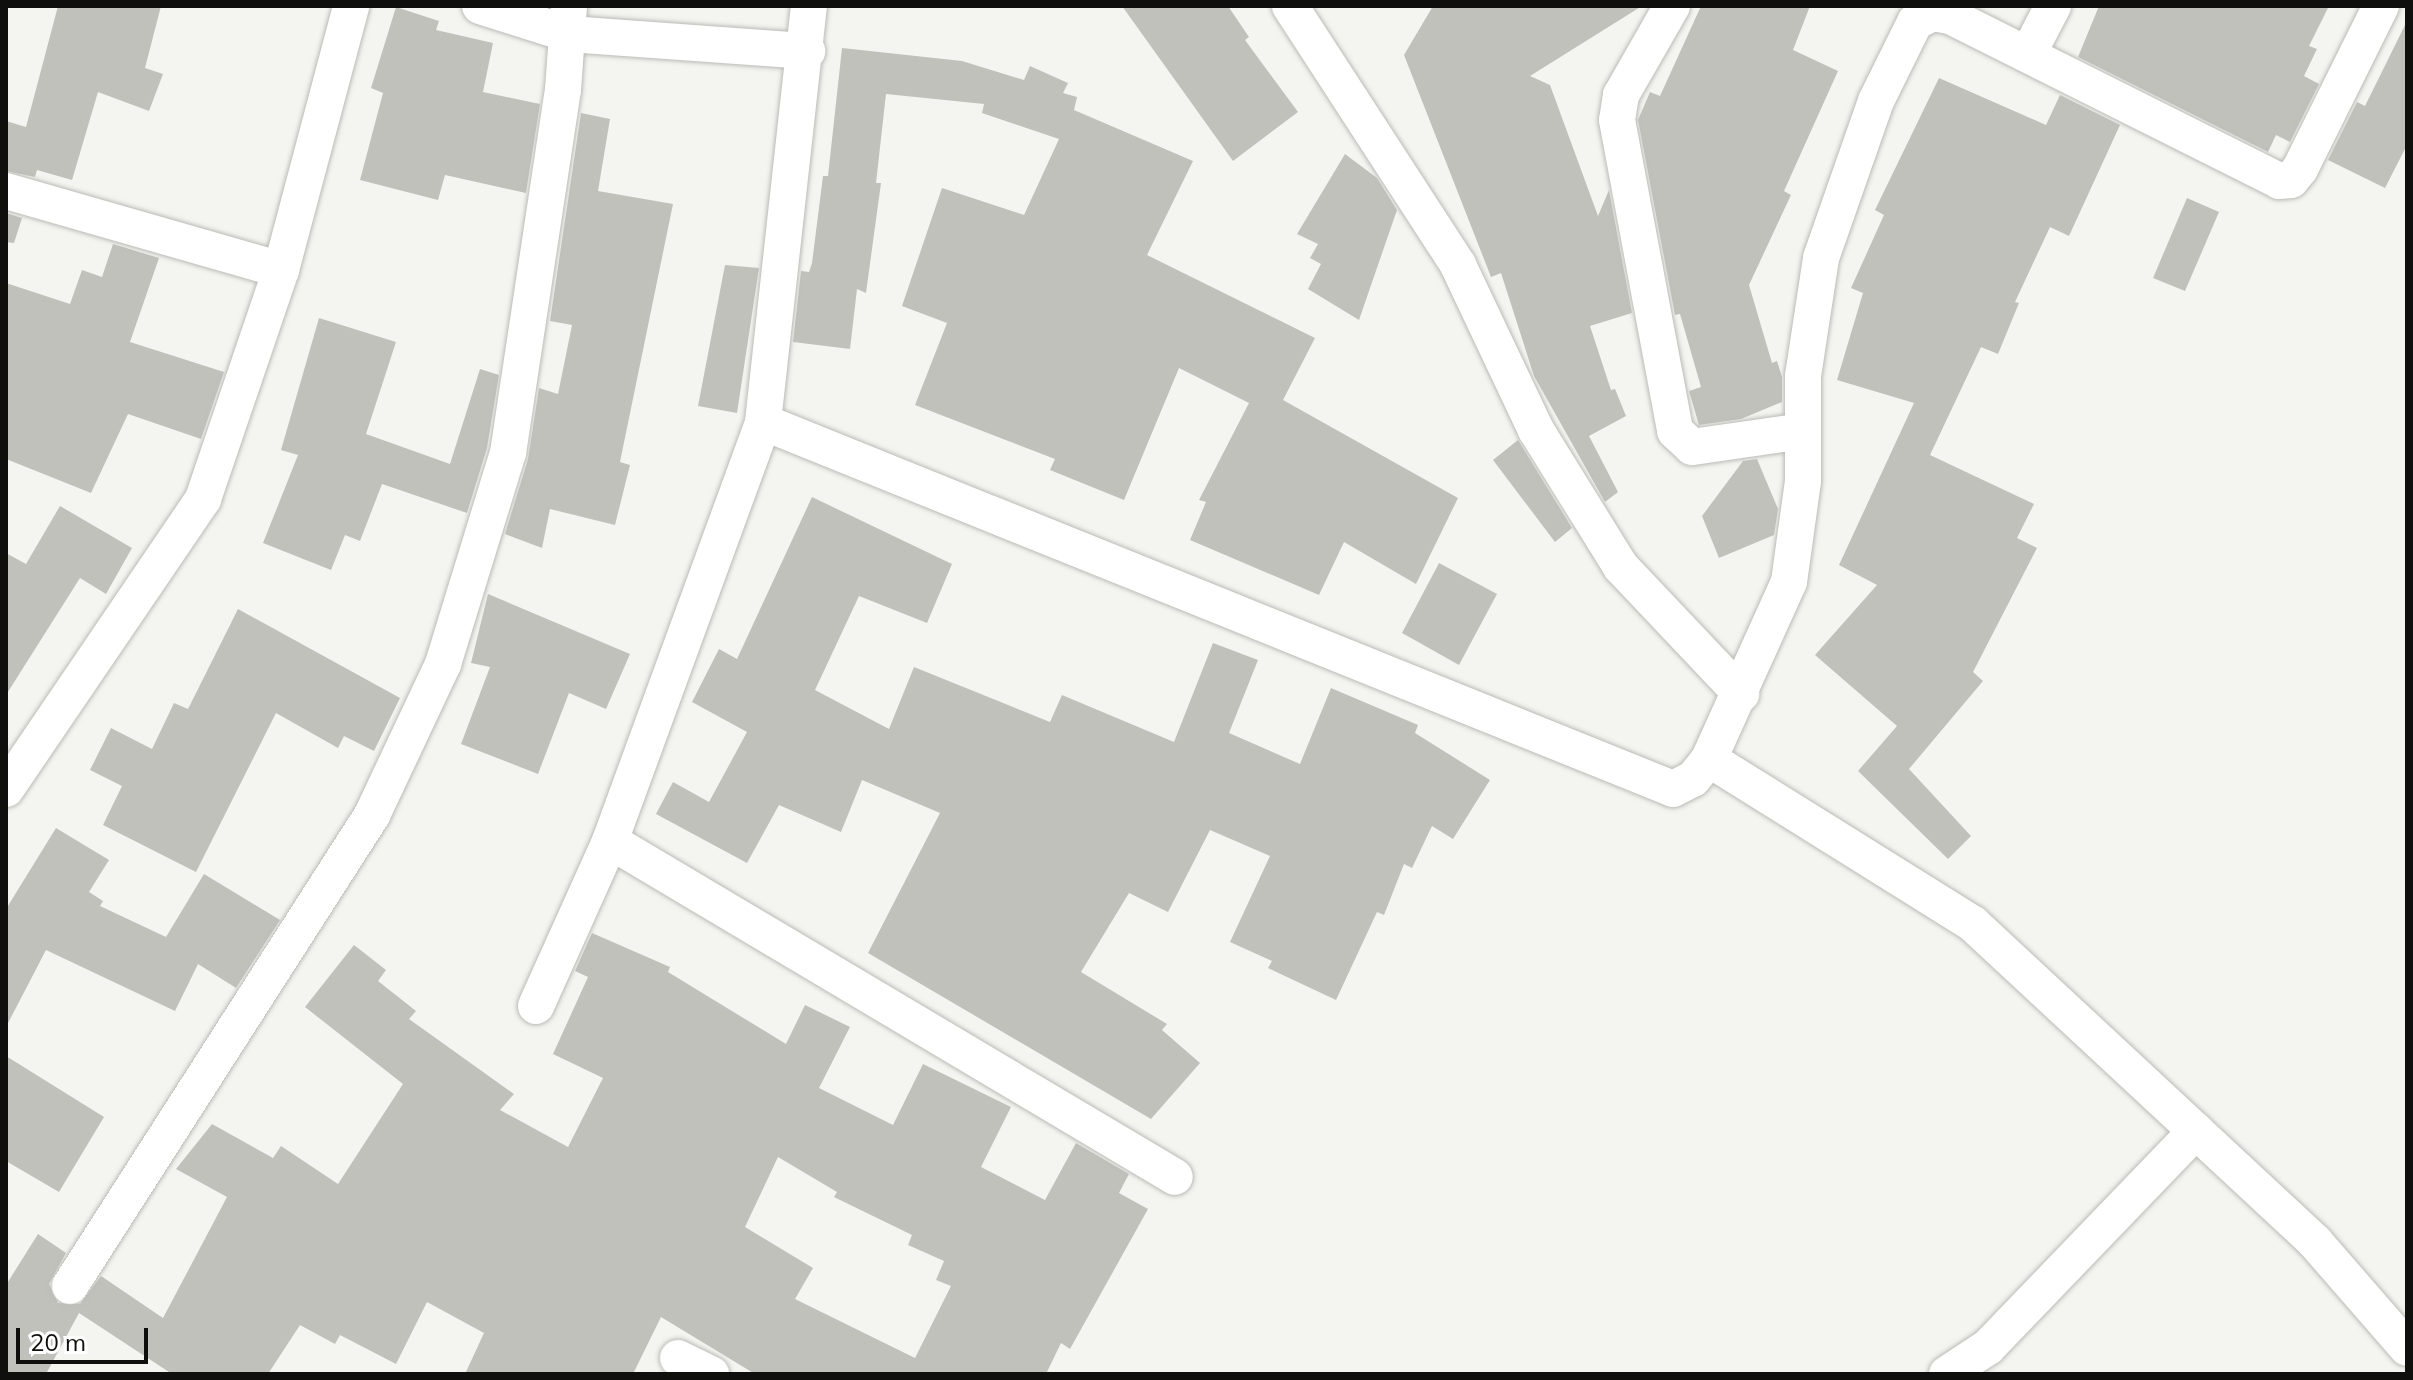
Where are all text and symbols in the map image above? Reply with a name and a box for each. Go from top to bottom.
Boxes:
scale bar [20,1312,152,1362]
text: 20 m [30,1327,86,1357]

